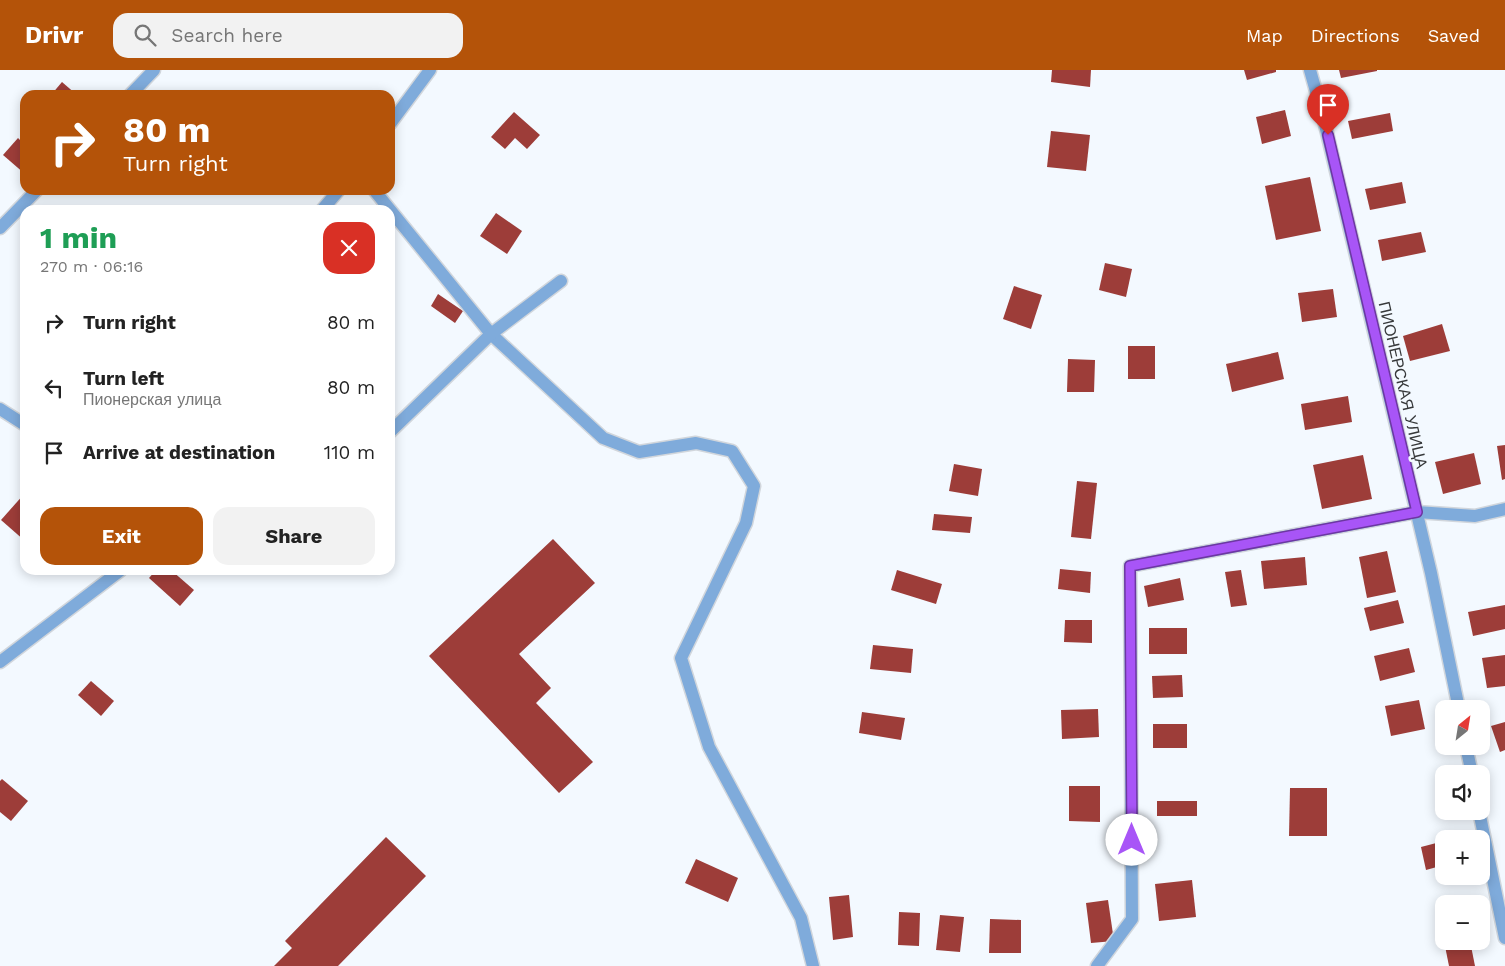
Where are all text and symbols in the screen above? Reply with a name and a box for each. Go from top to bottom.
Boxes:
search box [113,13,463,58]
text: Drivr [25,21,83,49]
icon: search [131,21,159,49]
text: Search here [171,24,283,47]
text: Map [1246,25,1283,46]
text: Directions [1311,25,1400,46]
text: Saved [1428,25,1480,46]
pin [1307,84,1349,135]
icon: arrive [1314,91,1342,119]
text: 80 m [123,109,210,151]
icon: right [40,110,105,175]
text: Turn right [123,151,228,176]
text: 1 min [40,220,117,255]
button: close [323,222,375,274]
text: 270 m · 06:16 [40,257,143,276]
street label: ПИОНЕРСКАЯ УЛИЦА [1375,300,1432,471]
icon: right [40,309,68,337]
text: Turn right [83,311,176,334]
text: 80 m [327,311,375,334]
text: Turn left [83,367,164,390]
icon: left [40,374,68,402]
text: 80 m [327,376,375,399]
text: Пионерская улица [83,390,221,409]
icon: arrive [40,439,68,467]
text: Arrive at destination [83,441,275,464]
text: 110 m [324,441,375,464]
button: Exit [40,507,203,565]
button: Share [213,507,375,565]
north arrow [1435,700,1490,755]
map controls [1435,700,1490,950]
button: sound [1435,765,1490,820]
position arrow [1105,813,1157,865]
button: + [1435,830,1490,885]
button: − [1435,895,1490,950]

